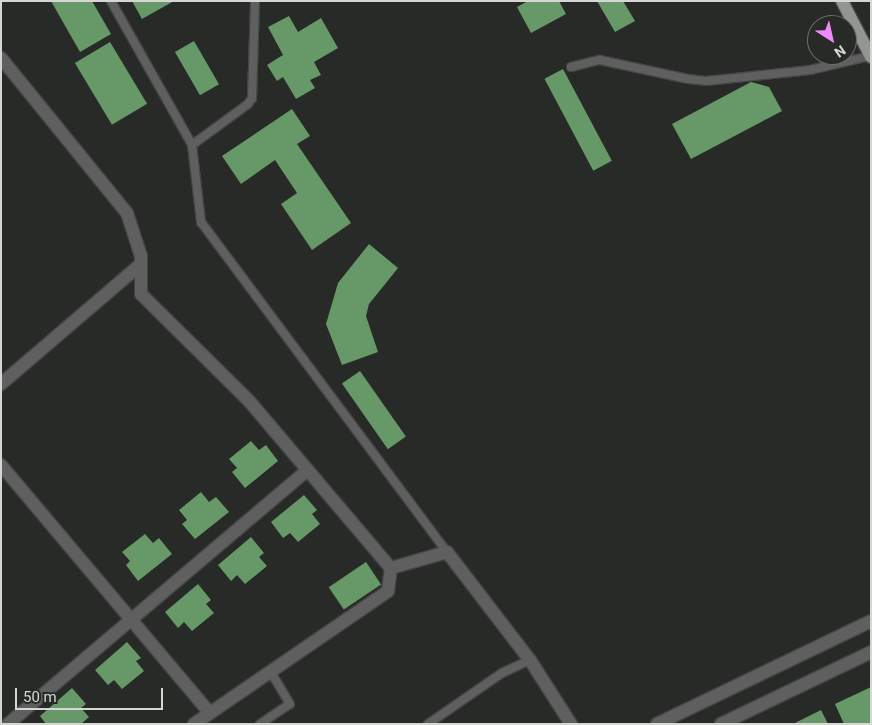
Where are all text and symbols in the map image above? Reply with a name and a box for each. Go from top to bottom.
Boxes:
north arrow [807,15,857,65]
text: N [831,42,849,61]
scale bar [18,678,165,710]
text: 50 m [23,688,57,706]

